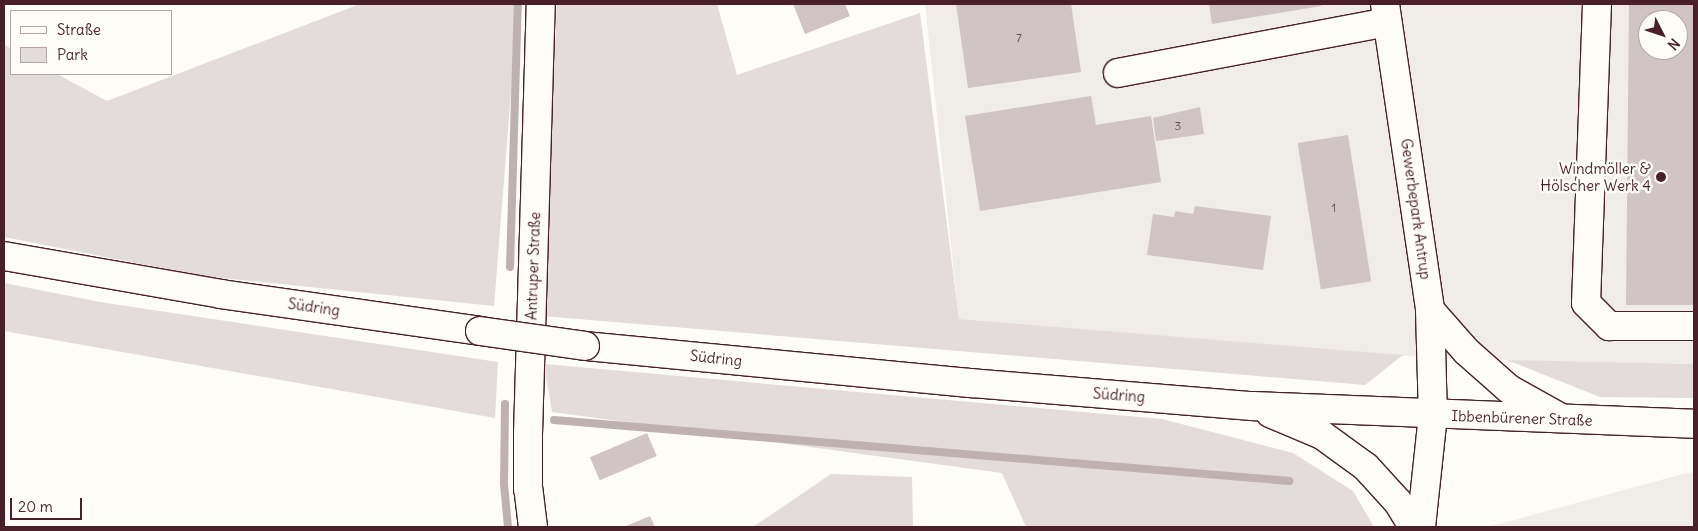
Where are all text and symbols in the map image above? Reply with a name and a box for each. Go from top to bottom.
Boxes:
legend [10,10,172,75]
north arrow [1638,10,1688,60]
text: Straße [57,20,101,39]
house number: 7 [1016,31,1022,45]
text: N [1664,35,1684,54]
text: Park [57,45,88,64]
house number: 3 [1175,119,1181,133]
street label: Gewerbepark Antrup [1397,137,1435,281]
place label: Windmöller & Hölscher Werk 4 [1540,159,1651,194]
marker: Windmöller & Hölscher Werk 4 [1655,171,1667,183]
house number: 1 [1332,201,1336,215]
street label: Antruper Straße [522,212,544,320]
street label: Südring [287,294,341,320]
street label: Südring [689,346,743,370]
street label: Südring [1092,384,1146,406]
street label: Ibbenbürener Straße [1451,407,1593,429]
scale bar [12,488,85,520]
text: 20 m [18,497,53,516]

